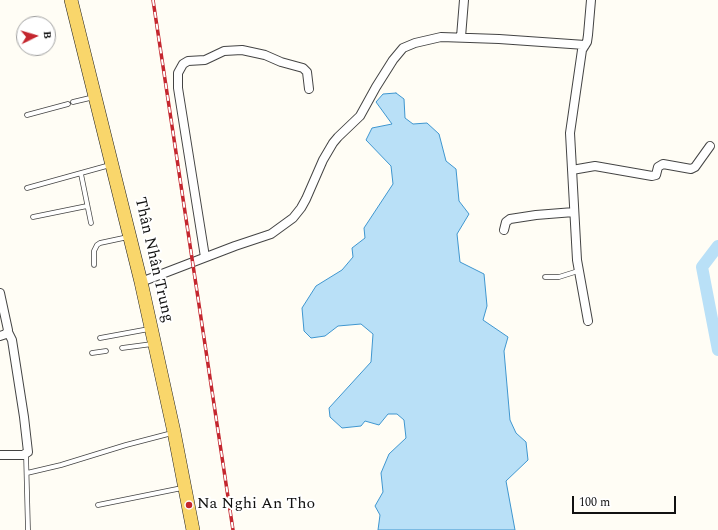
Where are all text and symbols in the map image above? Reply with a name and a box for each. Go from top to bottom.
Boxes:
north arrow [16,16,56,56]
text: B [39,30,56,40]
street label: Thân Nhân Trung [129,196,177,324]
scale bar [574,488,678,514]
text: 100 m [579,493,610,512]
place label: Na Nghi An Tho [197,495,315,515]
marker: Na Nghi An Tho [184,500,194,510]

